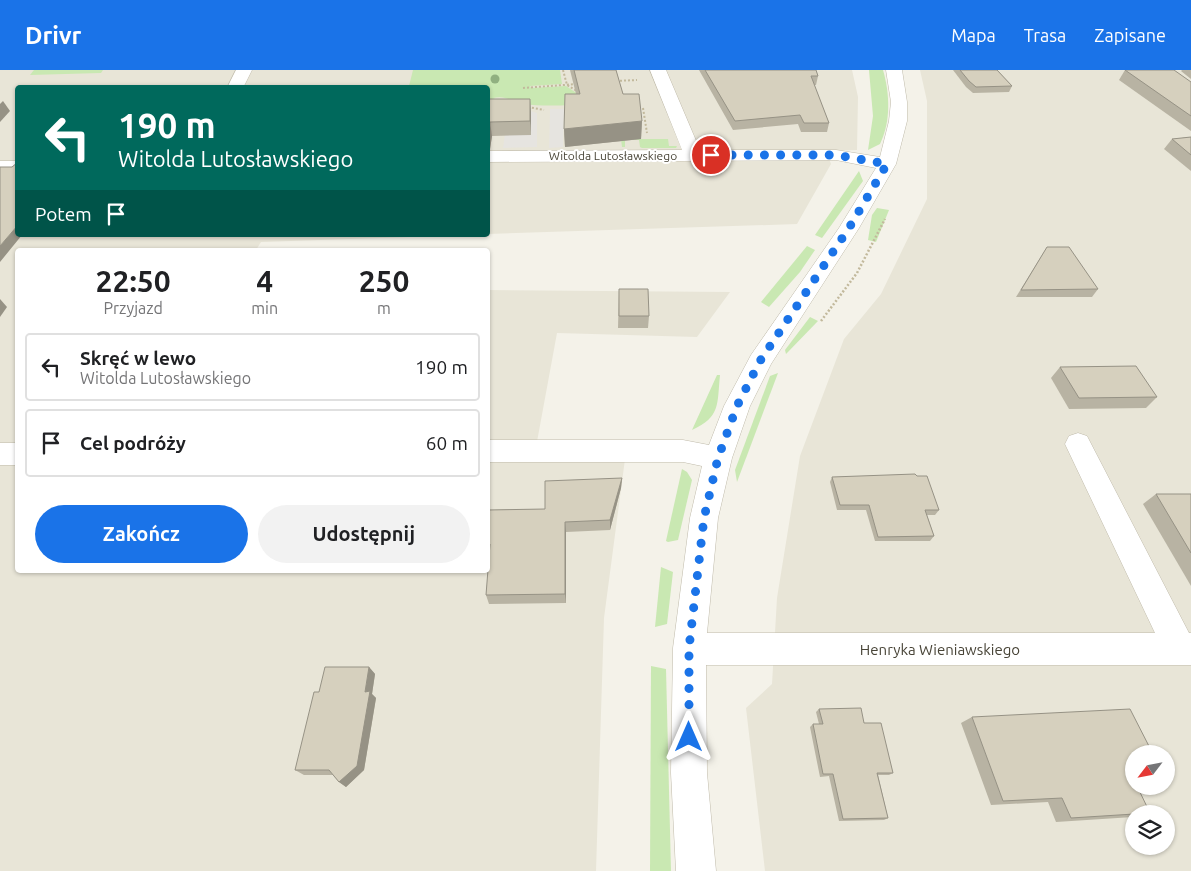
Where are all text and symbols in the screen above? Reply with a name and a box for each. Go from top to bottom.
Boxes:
text: Drivr [25,22,81,49]
text: Mapa [951,25,996,45]
text: Trasa [1024,25,1066,45]
text: Zapisane [1094,25,1166,45]
icon: left [35,105,100,170]
text: 190 m [118,105,216,145]
pin [690,134,732,176]
icon: arrive [697,141,725,169]
text: Witolda Lutosławskiego [118,146,353,171]
street label: Witolda Lutosławskiego [549,149,677,162]
icon: arrive [102,200,130,228]
text: Potem [35,203,92,225]
text: 22:50 [96,264,171,298]
text: 4 [256,264,273,298]
text: 250 [359,264,409,298]
text: Przyjazd [103,299,163,317]
text: min [251,299,278,317]
text: m [377,299,391,317]
text: Skręć w lewo [80,347,196,369]
icon: left [37,353,65,381]
text: 190 m [415,356,468,378]
text: Witolda Lutosławskiego [80,369,251,387]
icon: arrive [37,429,65,457]
text: Cel podróży [80,432,186,454]
text: 60 m [426,432,468,454]
button: Zakończ [35,505,248,563]
button: Udostępnij [258,505,470,563]
street label: Henryka Wieniawskiego [860,641,1020,658]
position arrow [662,710,714,762]
north arrow [1125,745,1175,795]
map controls [1125,745,1175,855]
button: layers [1125,805,1175,855]

